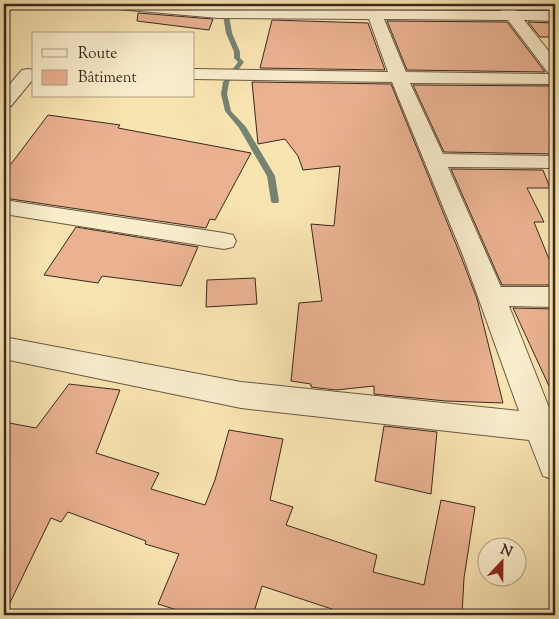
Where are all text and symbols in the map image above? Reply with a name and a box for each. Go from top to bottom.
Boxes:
legend [32,32,195,98]
text: Route [78,44,117,65]
text: Bâtiment [78,68,137,89]
north arrow [476,536,526,586]
text: N [497,540,515,563]

